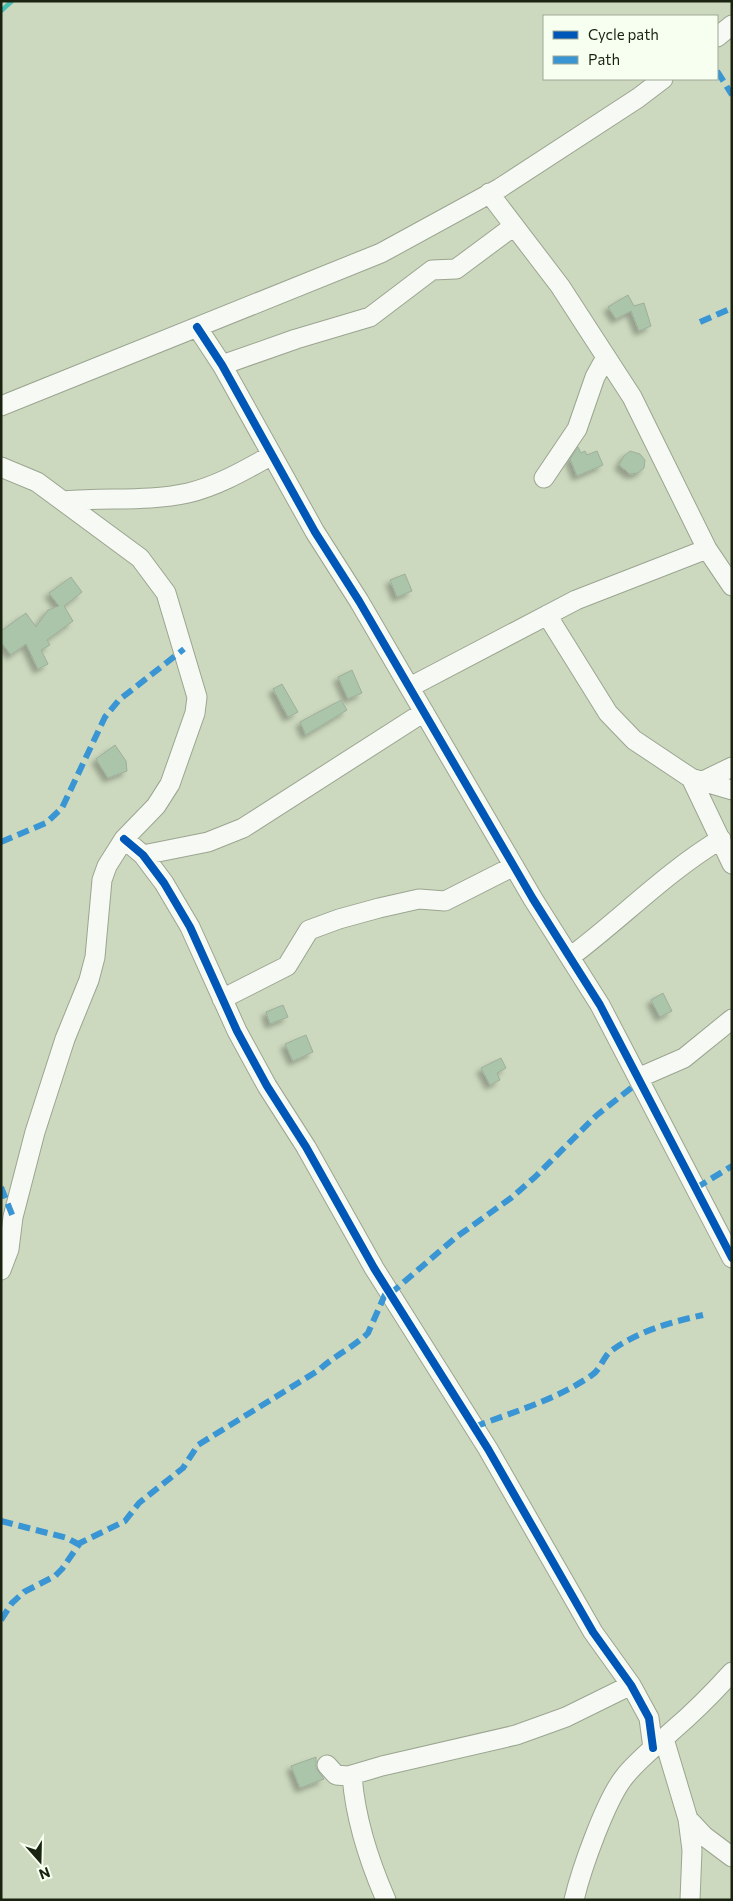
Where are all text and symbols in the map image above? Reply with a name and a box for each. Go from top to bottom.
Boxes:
legend [543,15,718,80]
text: Cycle path [588,25,659,43]
text: Path [588,50,620,68]
north arrow [15,1836,65,1886]
text: N [37,1864,52,1883]

